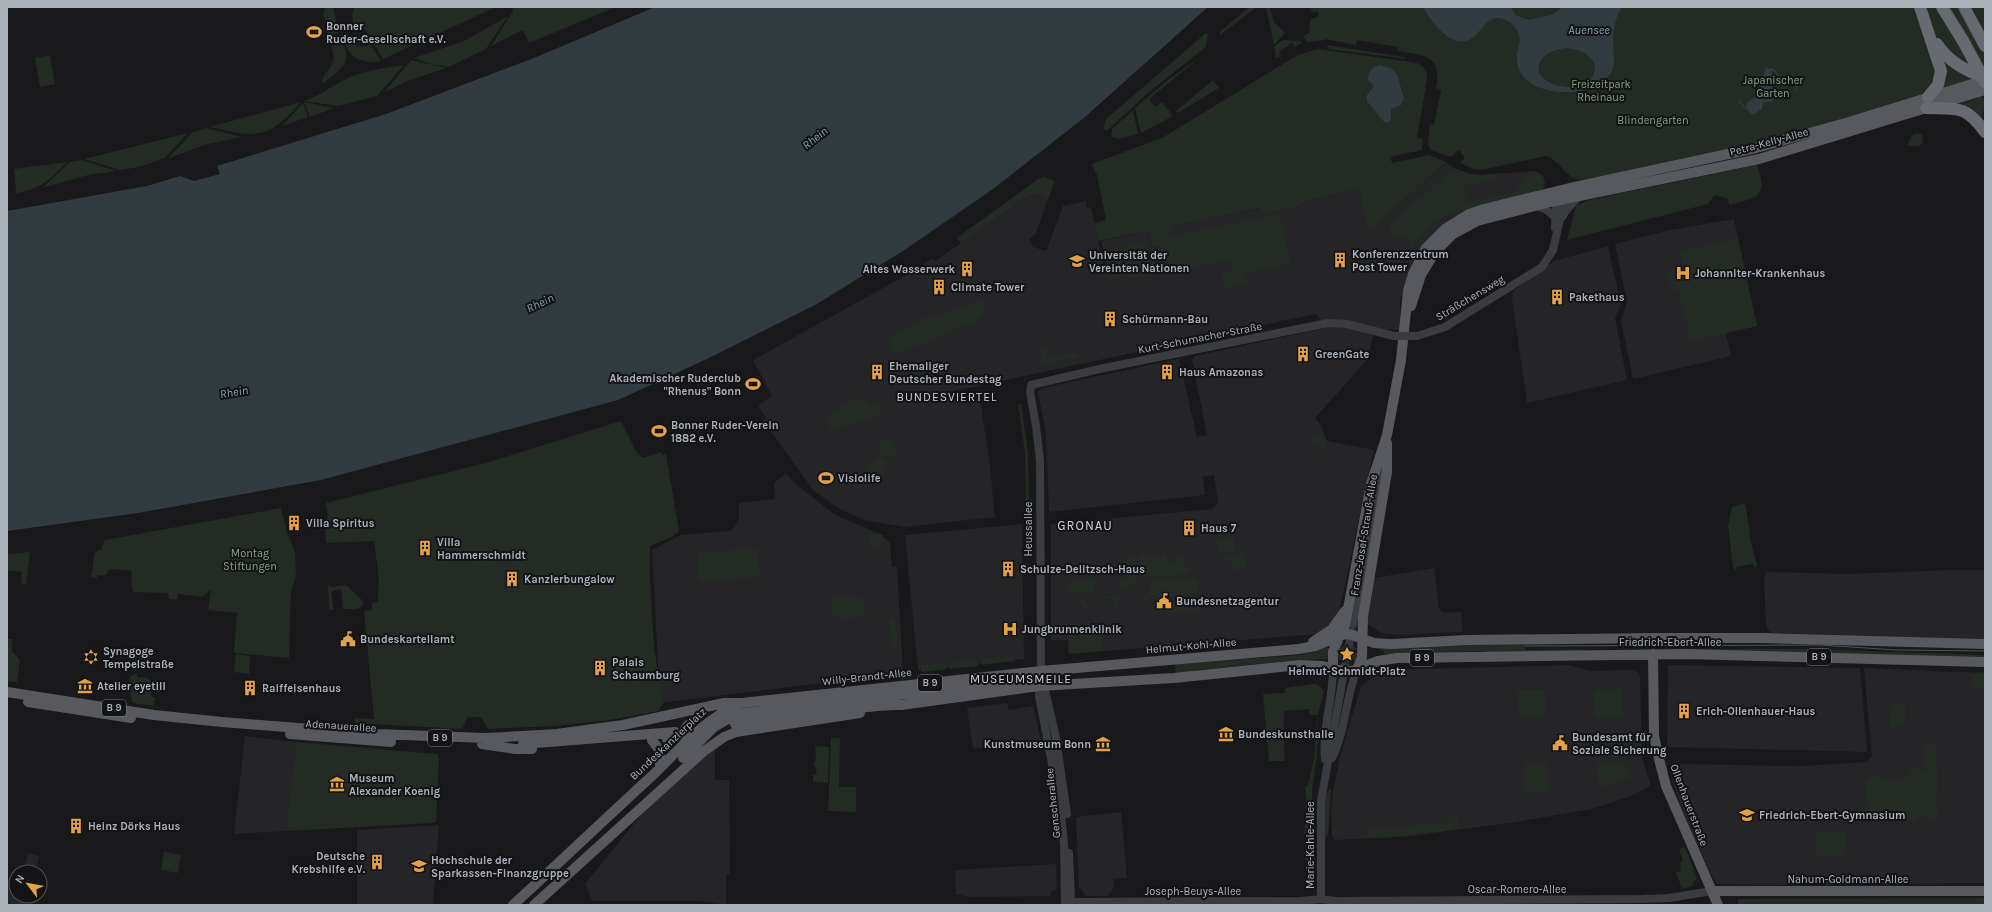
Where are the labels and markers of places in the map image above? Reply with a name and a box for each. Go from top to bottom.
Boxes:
place label: Bonner Ruder-Gesellschaft e.V. [326,20,446,46]
sports icon: Bonner Ruder-Gesellschaft e.V. [305,23,323,41]
place label: Konferenzzentrum Post Tower [1352,248,1449,274]
place label: Universität der Vereinten Nationen [1089,249,1189,275]
building icon: Konferenzzentrum Post Tower [1331,251,1349,269]
school or university icon: Universität der Vereinten Nationen [1068,252,1086,270]
building icon: Altes Wasserwerk [958,260,976,278]
place label: Altes Wasserwerk [863,263,955,276]
hospital icon: Johanniter-Krankenhaus [1674,264,1692,282]
place label: Johanniter-Krankenhaus [1695,267,1825,280]
building icon: Climate Tower [930,278,948,296]
place label: Climate Tower [951,281,1025,294]
building icon: Pakethaus [1548,288,1566,306]
place label: Pakethaus [1569,291,1625,304]
building icon: Schürmann-Bau [1101,310,1119,328]
place label: Schürmann-Bau [1122,313,1208,326]
building icon: GreenGate [1294,345,1312,363]
place label: GreenGate [1315,348,1369,361]
place label: Ehemaliger Deutscher Bundestag [889,360,1002,386]
building icon: Ehemaliger Deutscher Bundestag [868,363,886,381]
building icon: Haus Amazonas [1158,363,1176,381]
place label: Haus Amazonas [1179,366,1263,379]
place label: Akademischer Ruderclub "Rhenus" Bonn [609,372,741,398]
sports icon: Akademischer Ruderclub "Rhenus" Bonn [744,375,762,393]
place label: Bonner Ruder-Verein 1882 e.V. [671,419,779,445]
sports icon: Bonner Ruder-Verein 1882 e.V. [650,422,668,440]
sports icon: Visiolife [817,469,835,487]
place label: Visiolife [838,472,881,485]
building icon: Villa Spiritus [285,514,303,532]
place label: Villa Spiritus [306,517,375,530]
building icon: Haus 7 [1180,519,1198,537]
place label: Haus 7 [1201,522,1237,535]
place label: Villa Hammerschmidt [437,536,527,562]
building icon: Villa Hammerschmidt [416,539,434,557]
building icon: Schulze-Delitzsch-Haus [999,560,1017,578]
place label: Schulze-Delitzsch-Haus [1020,563,1145,576]
building icon: Kanzlerbungalow [503,570,521,588]
place label: Kanzlerbungalow [524,573,615,586]
public building icon: Bundesnetzagentur [1155,592,1173,610]
place label: Bundesnetzagentur [1176,595,1279,608]
hospital icon: Jungbrunnenklinik [1001,620,1019,638]
place label: Jungbrunnenklinik [1022,623,1122,636]
public building icon: Bundeskartellamt [339,630,357,648]
place label: Bundeskartellamt [360,633,455,646]
place label: Synagoge Tempelstraße [103,645,174,671]
place icon: Helmut-Schmidt-Platz [1338,645,1356,663]
synagogue icon: Synagoge Tempelstraße [82,648,100,666]
place label: Palais Schaumburg [612,656,680,682]
building icon: Palais Schaumburg [591,659,609,677]
place label: Helmut-Schmidt-Platz [1288,665,1406,678]
museum icon: Atelier eyetill [76,677,94,695]
building icon: Raiffeisenhaus [241,679,259,697]
place label: Atelier eyetill [97,680,166,693]
place label: Raiffeisenhaus [262,682,341,695]
building icon: Erich-Ollenhauer-Haus [1675,702,1693,720]
place label: Erich-Ollenhauer-Haus [1696,705,1816,718]
museum icon: Bundeskunsthalle [1217,725,1235,743]
place label: Bundeskunsthalle [1238,728,1334,741]
place label: Bundesamt für Soziale Sicherung [1572,731,1667,757]
public building icon: Bundesamt für Soziale Sicherung [1551,734,1569,752]
museum icon: Kunstmuseum Bonn [1094,735,1112,753]
place label: Kunstmuseum Bonn [984,738,1091,751]
place label: Museum Alexander Koenig [349,772,441,798]
museum icon: Museum Alexander Koenig [328,775,346,793]
school or university icon: Friedrich-Ebert-Gymnasium [1738,806,1756,824]
place label: Friedrich-Ebert-Gymnasium [1759,809,1906,822]
building icon: Heinz Dörks Haus [67,817,85,835]
place label: Heinz Dörks Haus [88,820,181,833]
place label: Deutsche Krebshilfe e.V. [291,850,366,876]
building icon: Deutsche Krebshilfe e.V. [368,853,386,871]
place label: Hochschule der Sparkassen-Finanzgruppe [431,854,569,880]
school or university icon: Hochschule der Sparkassen-Finanzgruppe [410,857,428,875]

